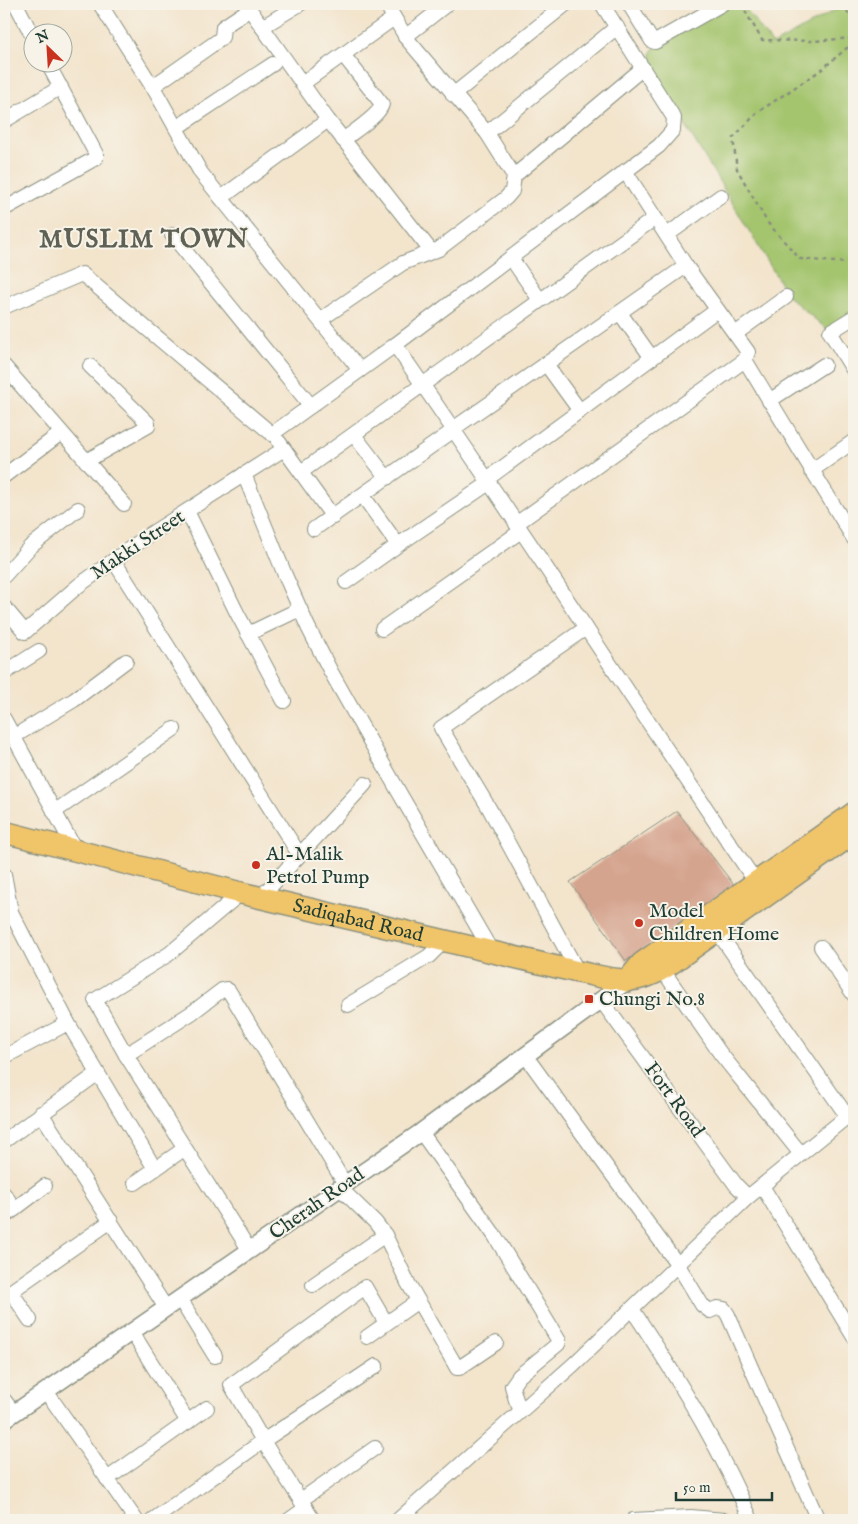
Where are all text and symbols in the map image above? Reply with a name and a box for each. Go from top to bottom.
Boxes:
north arrow [22,22,72,72]
text: N [33,26,52,48]
district label: MUSLIM TOWN [39,224,249,256]
street label: Makki Street [86,504,190,586]
place label: Al-Malik Petrol Pump [265,842,370,890]
marker: Al-Malik Petrol Pump [250,859,262,871]
street label: Sadiqabad Road [290,893,426,948]
place label: Model Children Home [649,899,779,947]
marker: Model Children Home [633,917,645,929]
place label: Chungi No.8 [599,987,705,1012]
marker: Chungi No.8 [583,993,595,1005]
street label: Fort Road [638,1057,710,1143]
street label: Cherah Road [265,1162,370,1246]
scale bar [676,1469,772,1501]
text: 50 m [683,1478,711,1497]

